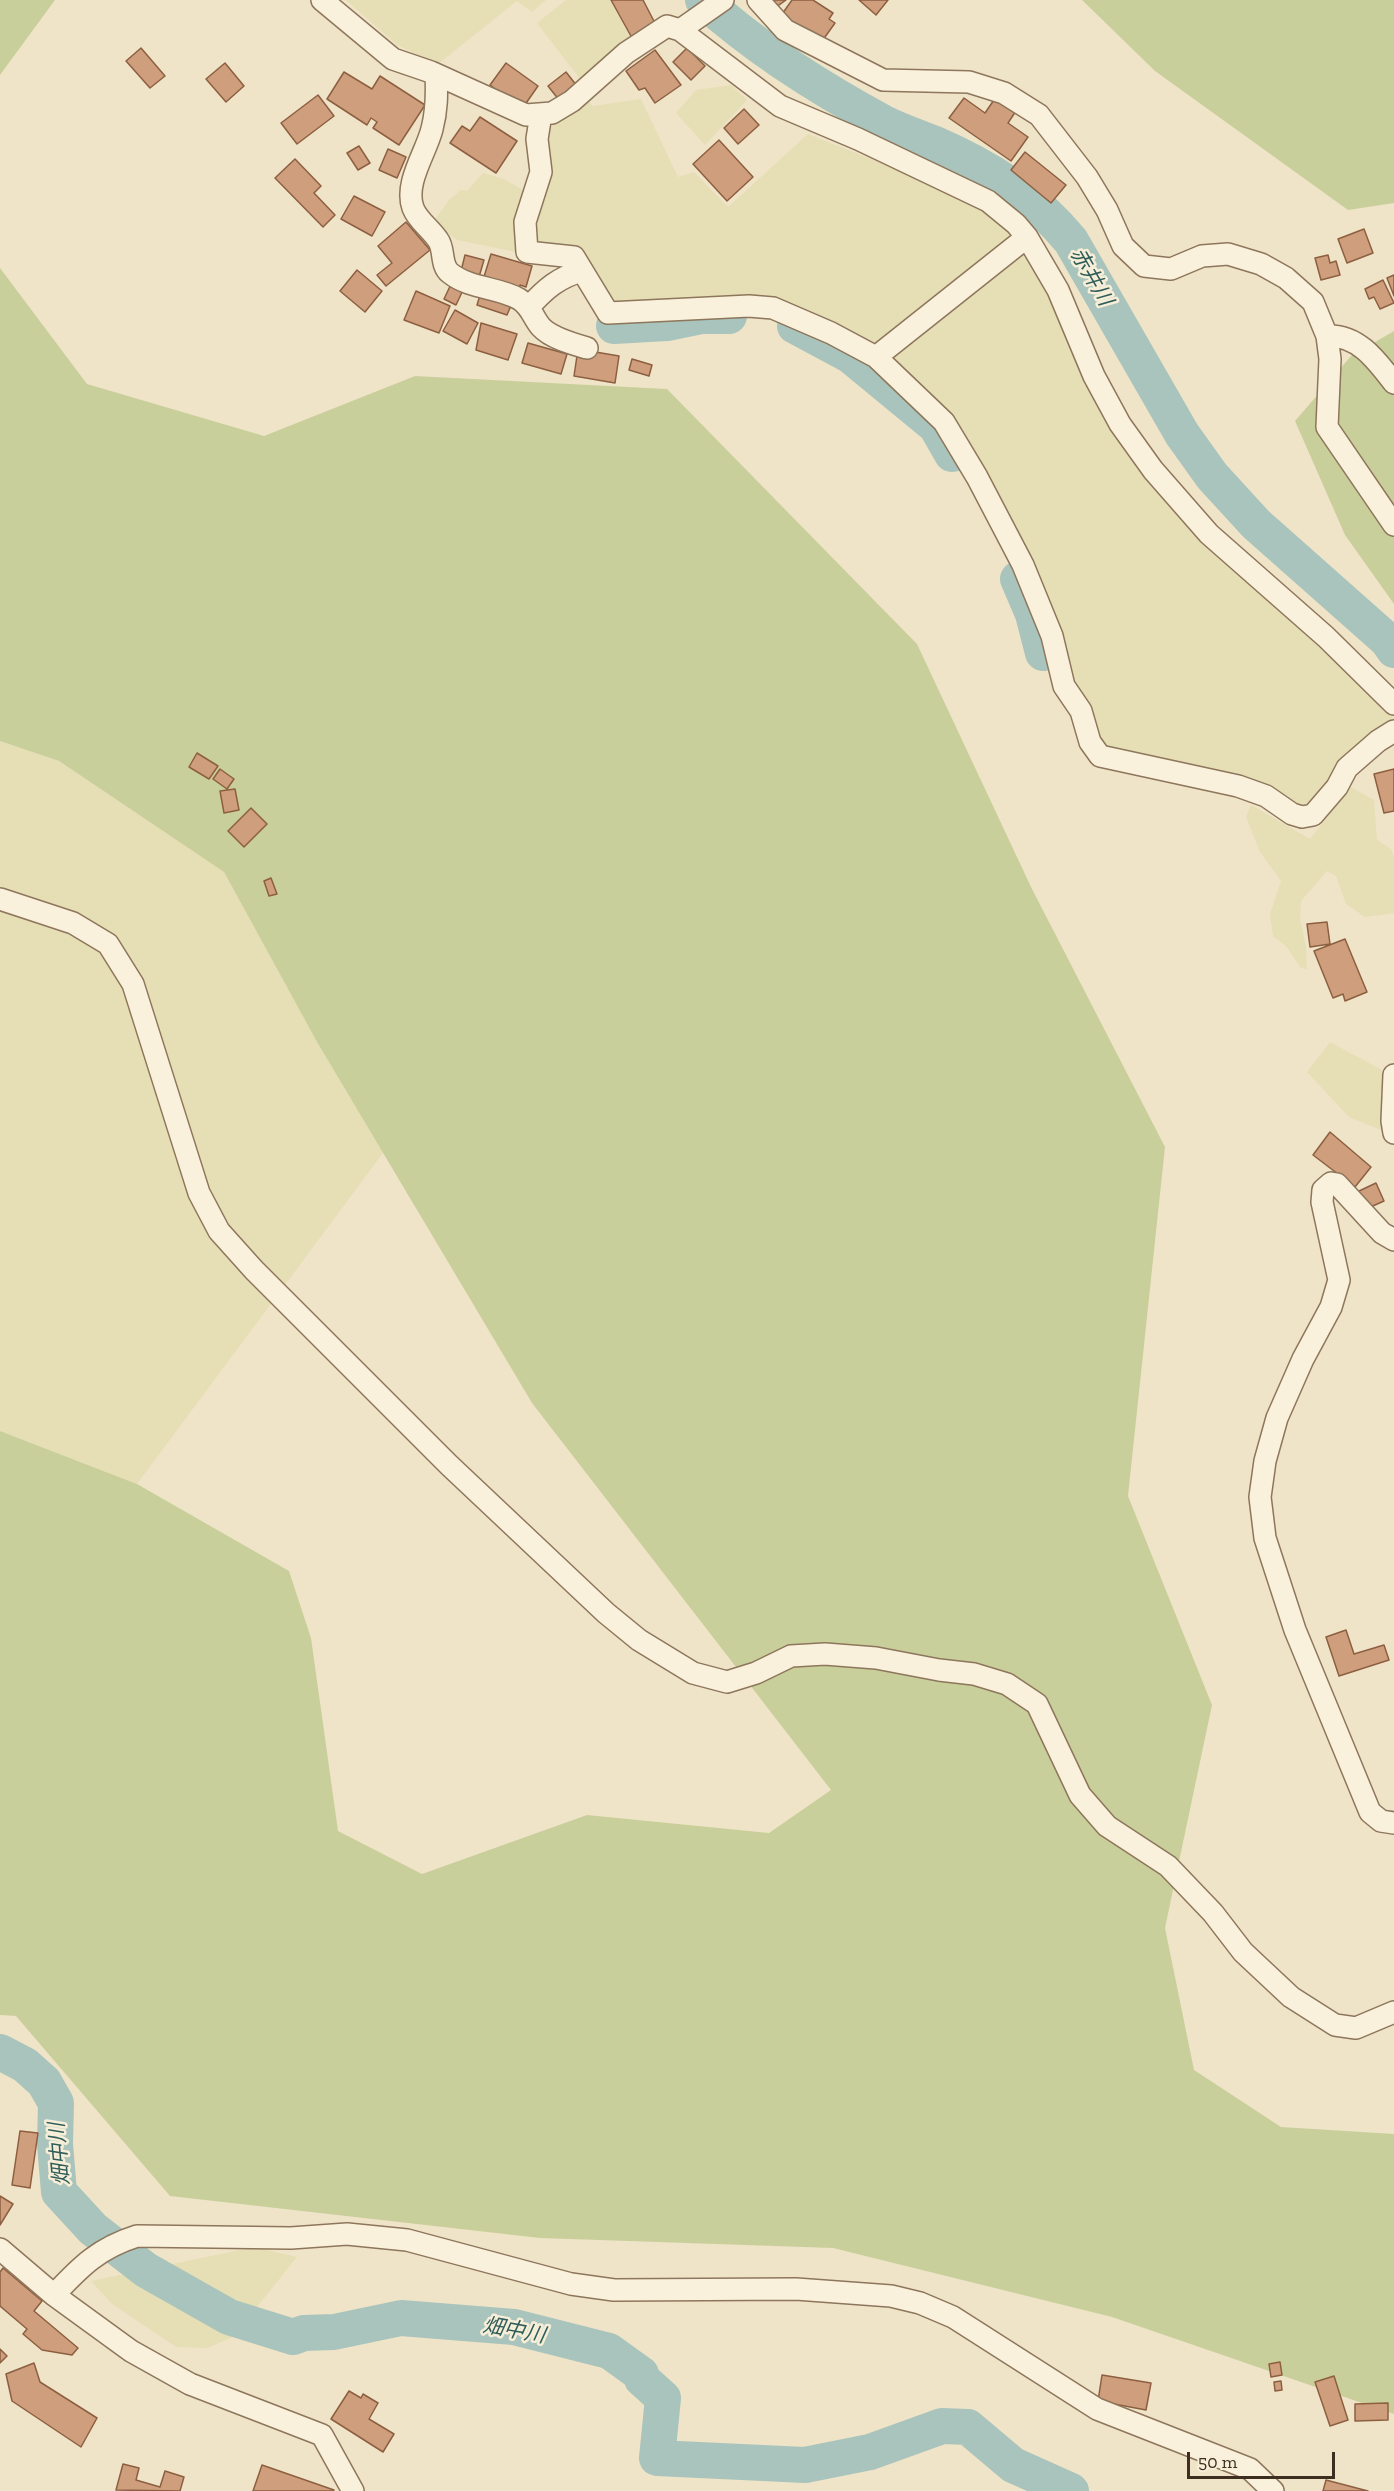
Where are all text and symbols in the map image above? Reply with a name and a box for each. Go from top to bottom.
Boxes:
water label: 赤井川 [1064,243,1118,311]
water label: 畑中川 [45,2122,75,2186]
water label: 畑中川 [481,2313,547,2349]
scale bar [1190,2440,1338,2478]
text: 50 m [1198,2451,1237,2473]

